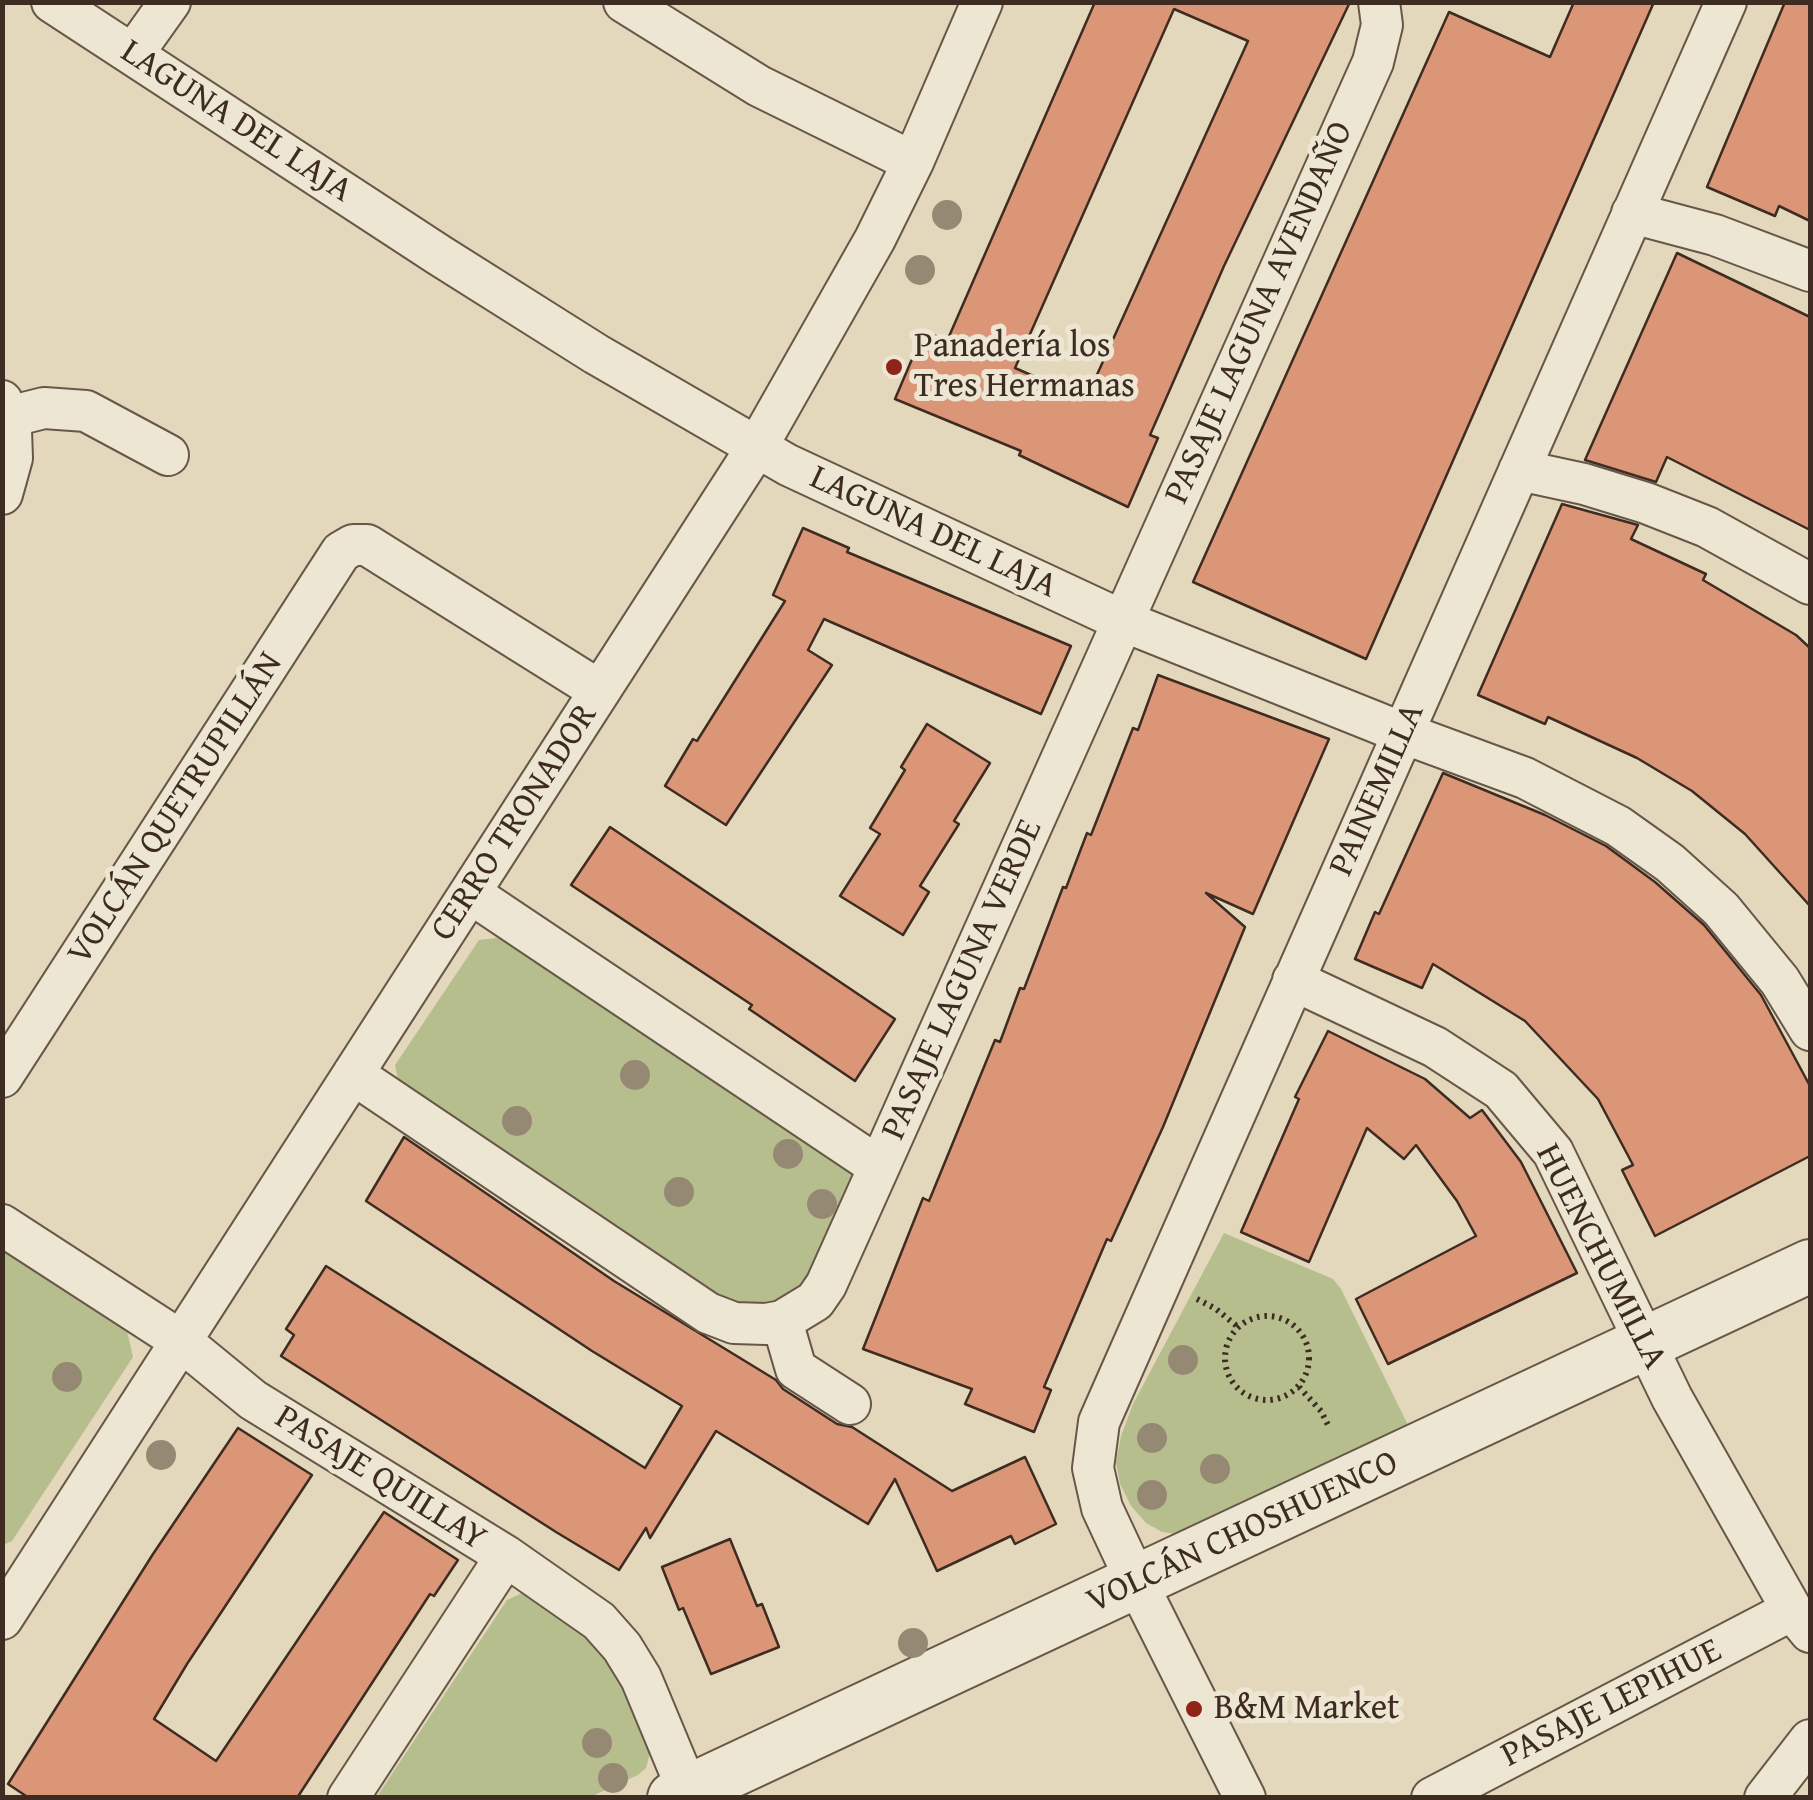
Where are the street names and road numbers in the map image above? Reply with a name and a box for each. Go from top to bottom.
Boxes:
street label: LAGUNA DEL LAJA [112,32,360,212]
street label: PASAJE LAGUNA AVENDAÑO [1157,116,1363,510]
street label: LAGUNA DEL LAJA [803,457,1063,609]
street label: VOLCÁN QUETRUPILLÁN [59,645,293,973]
street label: CERRO TRONADOR [423,697,607,949]
street label: PAINEMILLA [1321,697,1435,883]
street label: PASAJE LAGUNA VERDE [874,814,1052,1146]
street label: HUENCHUMILLA [1525,1137,1675,1377]
street label: PASAJE QUILLAY [267,1397,493,1561]
street label: VOLCÁN CHOSHUENCO [1081,1442,1405,1624]
street label: PASAJE LEPIHUE [1495,1631,1729,1777]

